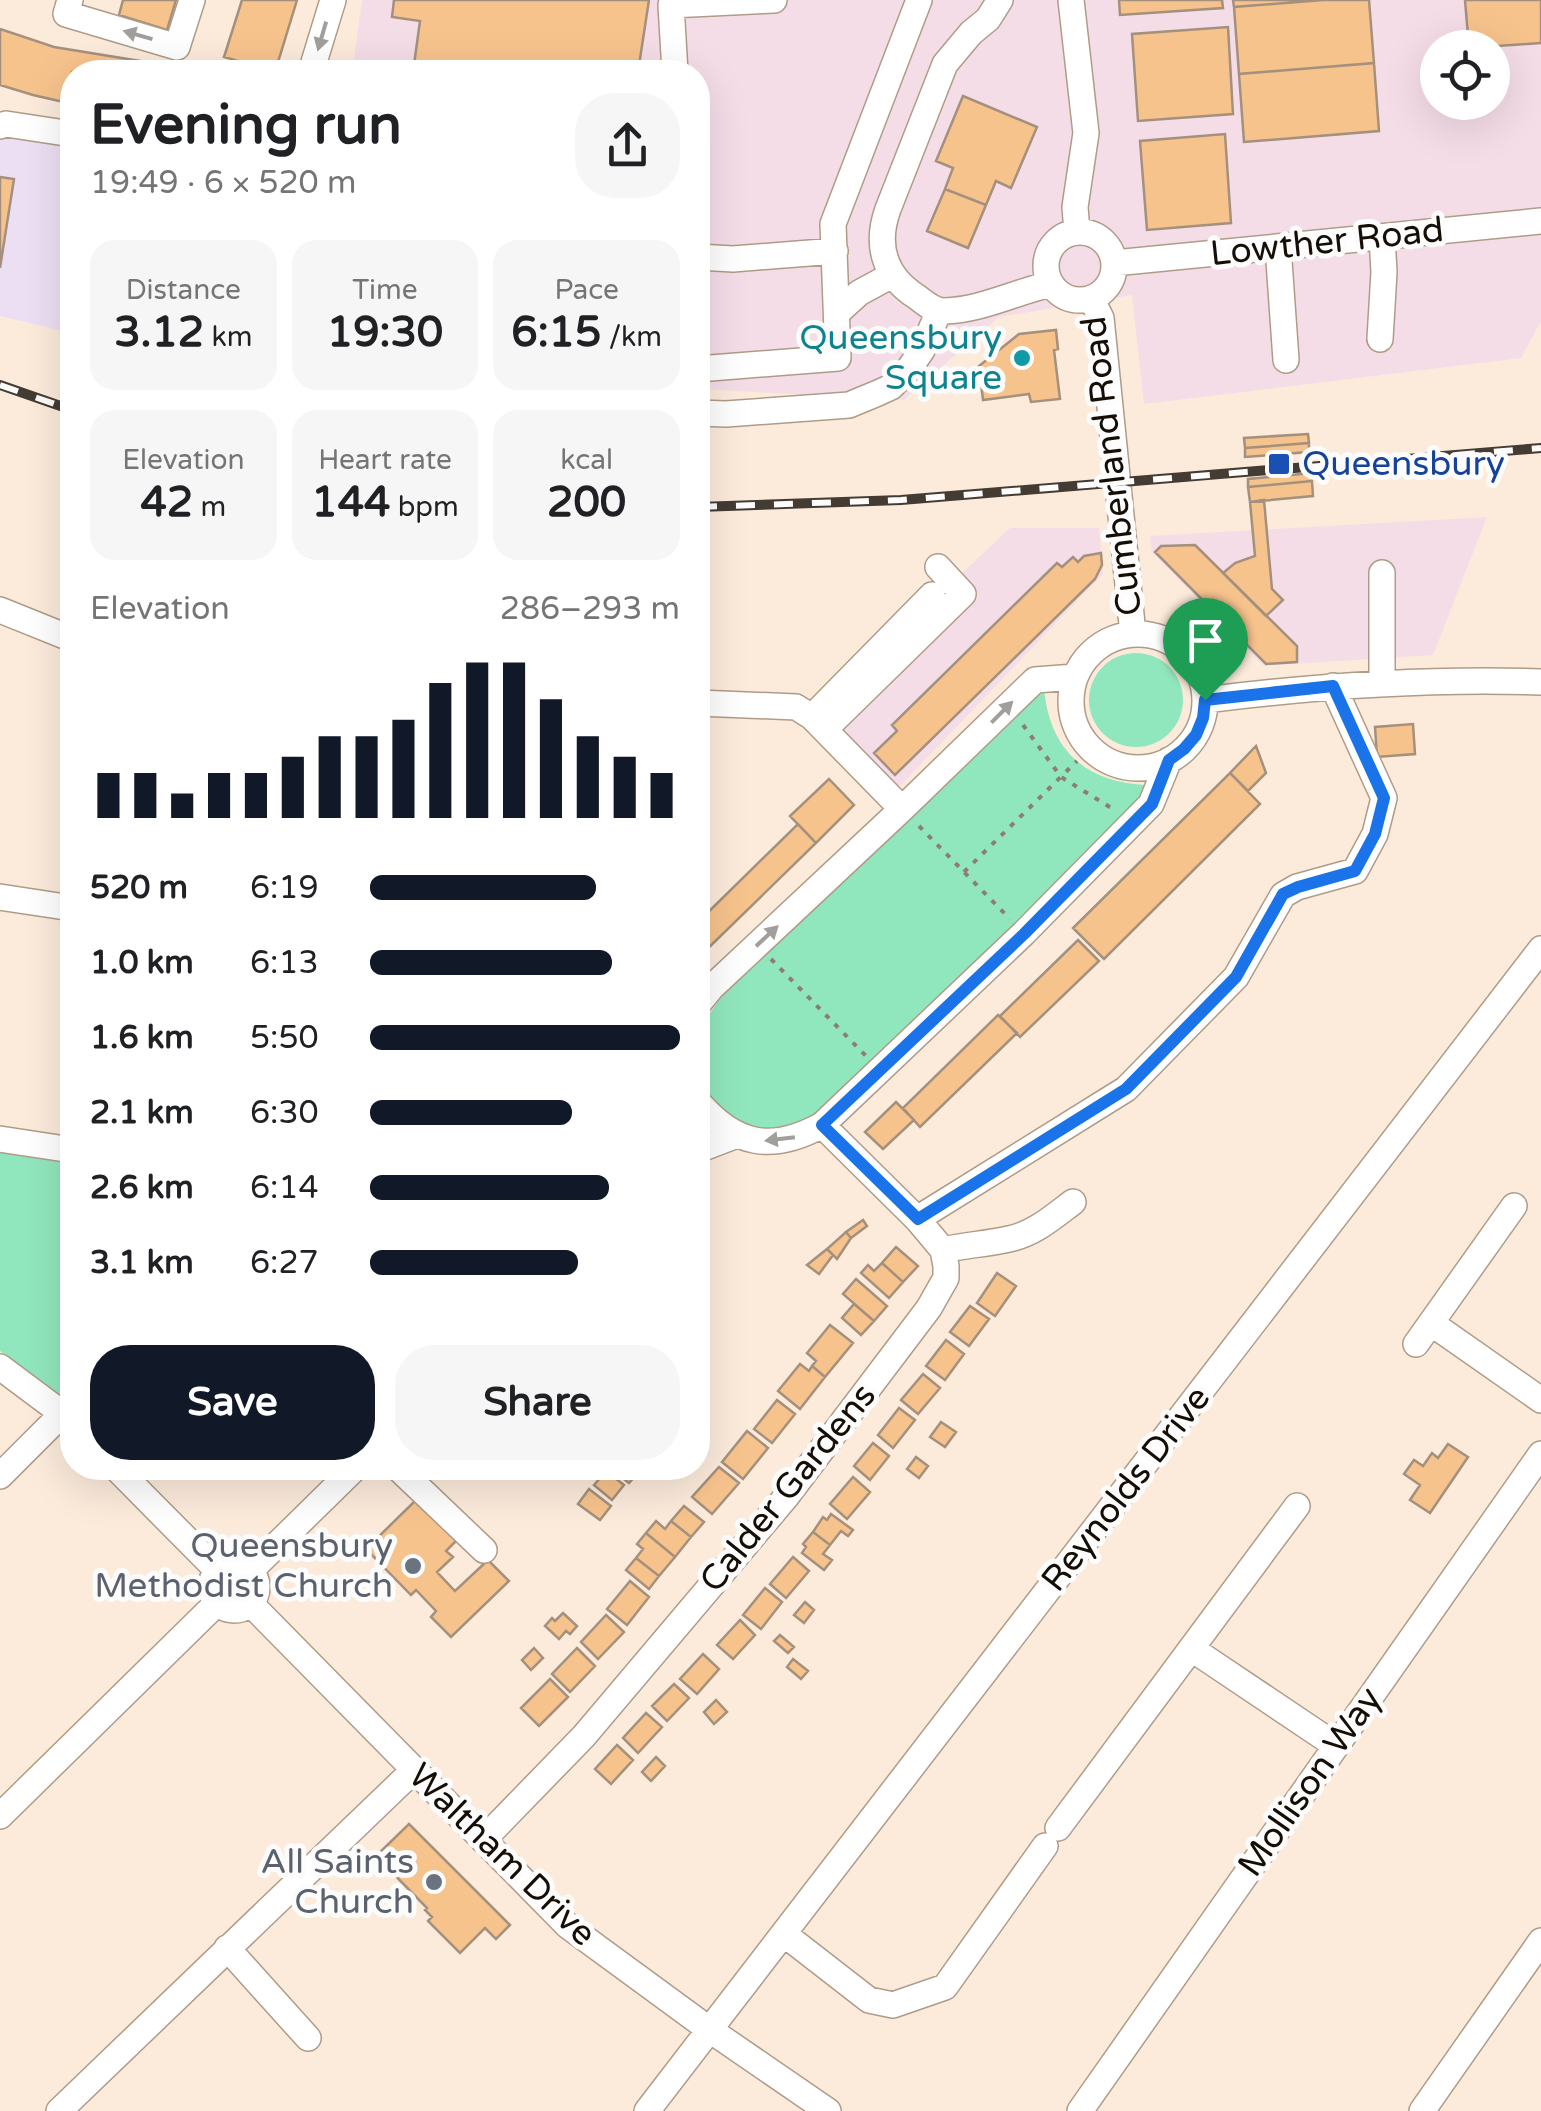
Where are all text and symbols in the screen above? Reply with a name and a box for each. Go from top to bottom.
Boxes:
one-way arrow [314,21,329,52]
one-way arrow [122,27,153,42]
map controls [1420,30,1510,120]
button: locate [1420,30,1510,120]
text: Evening run [90,93,402,159]
button: share [575,93,680,198]
text: 19:49 · 6 × 520 m [90,164,356,202]
street label: Lowther Road [1208,209,1446,275]
text: Distance [126,273,241,307]
text: Time [352,273,418,307]
text: Pace [554,273,619,307]
text: 3.12 [114,307,204,358]
text: 19:30 [327,307,443,358]
text: 6:15 [511,307,601,358]
street label: Cumberland Road [1073,314,1151,618]
place label: Queensbury Square [799,317,1002,399]
text: km [204,320,252,354]
text: /km [601,320,662,354]
marker: Queensbury Square [1011,347,1033,369]
text: Elevation [122,443,245,477]
text: Heart rate [318,443,452,477]
text: kcal [560,443,613,477]
place label: Queensbury [1302,443,1505,485]
marker: Queensbury [1266,451,1292,477]
text: 42 [140,477,193,528]
text: 144 [311,477,390,528]
text: 200 [547,477,626,528]
text: m [193,490,226,524]
text: bpm [390,490,459,524]
text: Elevation [90,590,230,628]
text: 286–293 m [500,590,680,628]
pin [1163,598,1248,701]
icon: arrive [1178,613,1233,668]
one-way arrow [989,700,1013,724]
text: 520 m [90,869,188,907]
text: 6:19 [250,869,319,907]
one-way arrow [755,925,779,948]
text: 1.0 km [90,944,194,982]
text: 6:13 [250,944,319,982]
text: 1.6 km [90,1019,194,1057]
text: 5:50 [250,1019,319,1057]
text: 2.1 km [90,1094,194,1132]
text: 6:30 [250,1094,319,1132]
one-way arrow [764,1131,796,1147]
text: 2.6 km [90,1169,194,1207]
text: 6:14 [250,1169,319,1207]
text: 3.1 km [90,1244,194,1282]
text: 6:27 [250,1244,319,1282]
button: Save [90,1345,375,1460]
button: Share [395,1345,680,1460]
street label: Calder Gardens [691,1375,885,1601]
street label: Reynolds Drive [1033,1378,1219,1600]
place label: Queensbury Methodist Church [94,1525,393,1607]
marker: Queensbury Methodist Church [402,1555,424,1577]
street label: Mollison Way [1229,1679,1391,1885]
street label: Waltham Drive [400,1755,604,1955]
place label: All Saints Church [261,1841,414,1923]
marker: All Saints Church [423,1871,445,1893]

